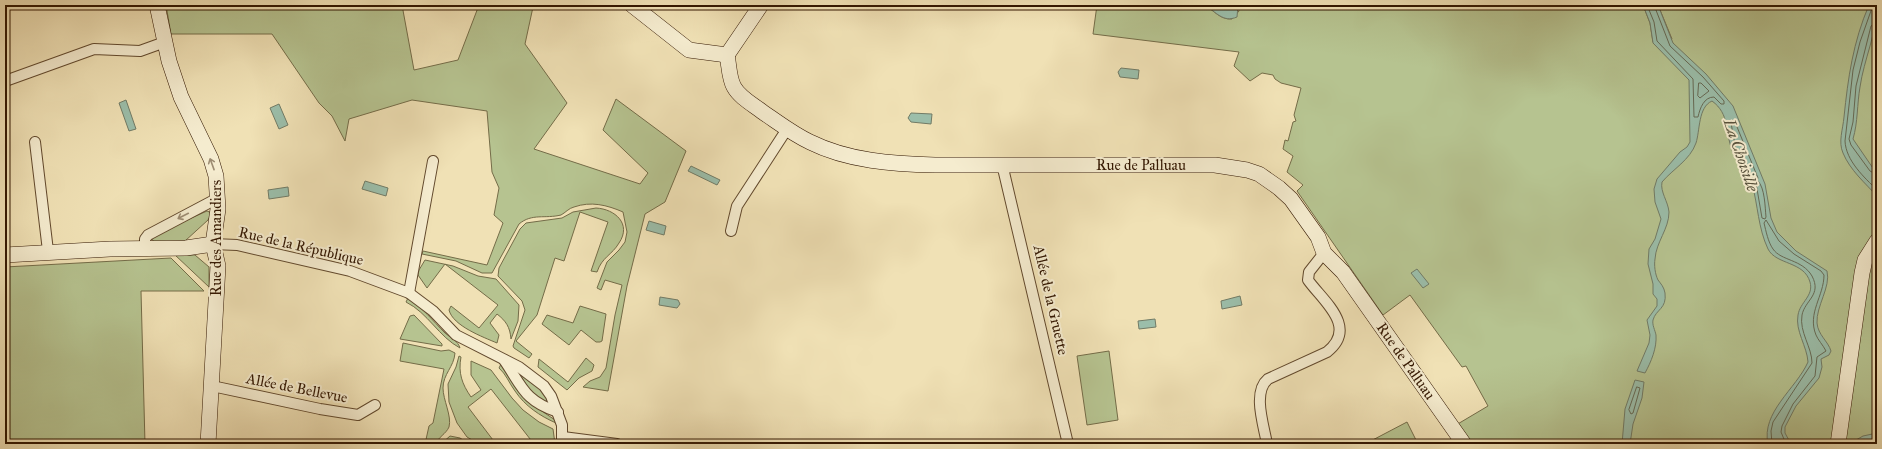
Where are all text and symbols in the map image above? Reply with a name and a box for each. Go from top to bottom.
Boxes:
water label: La Choisille [1719,115,1763,195]
street label: Rue de Palluau [1096,156,1186,174]
one-way arrow [208,157,215,170]
street label: Rue des Amandiers [207,180,225,296]
one-way arrow [177,213,189,220]
street label: Rue de la République [237,223,365,270]
street label: Allée de la Gruette [1029,242,1072,357]
street label: Rue de Palluau [1373,319,1439,403]
street label: Allée de Bellevue [244,369,349,407]

